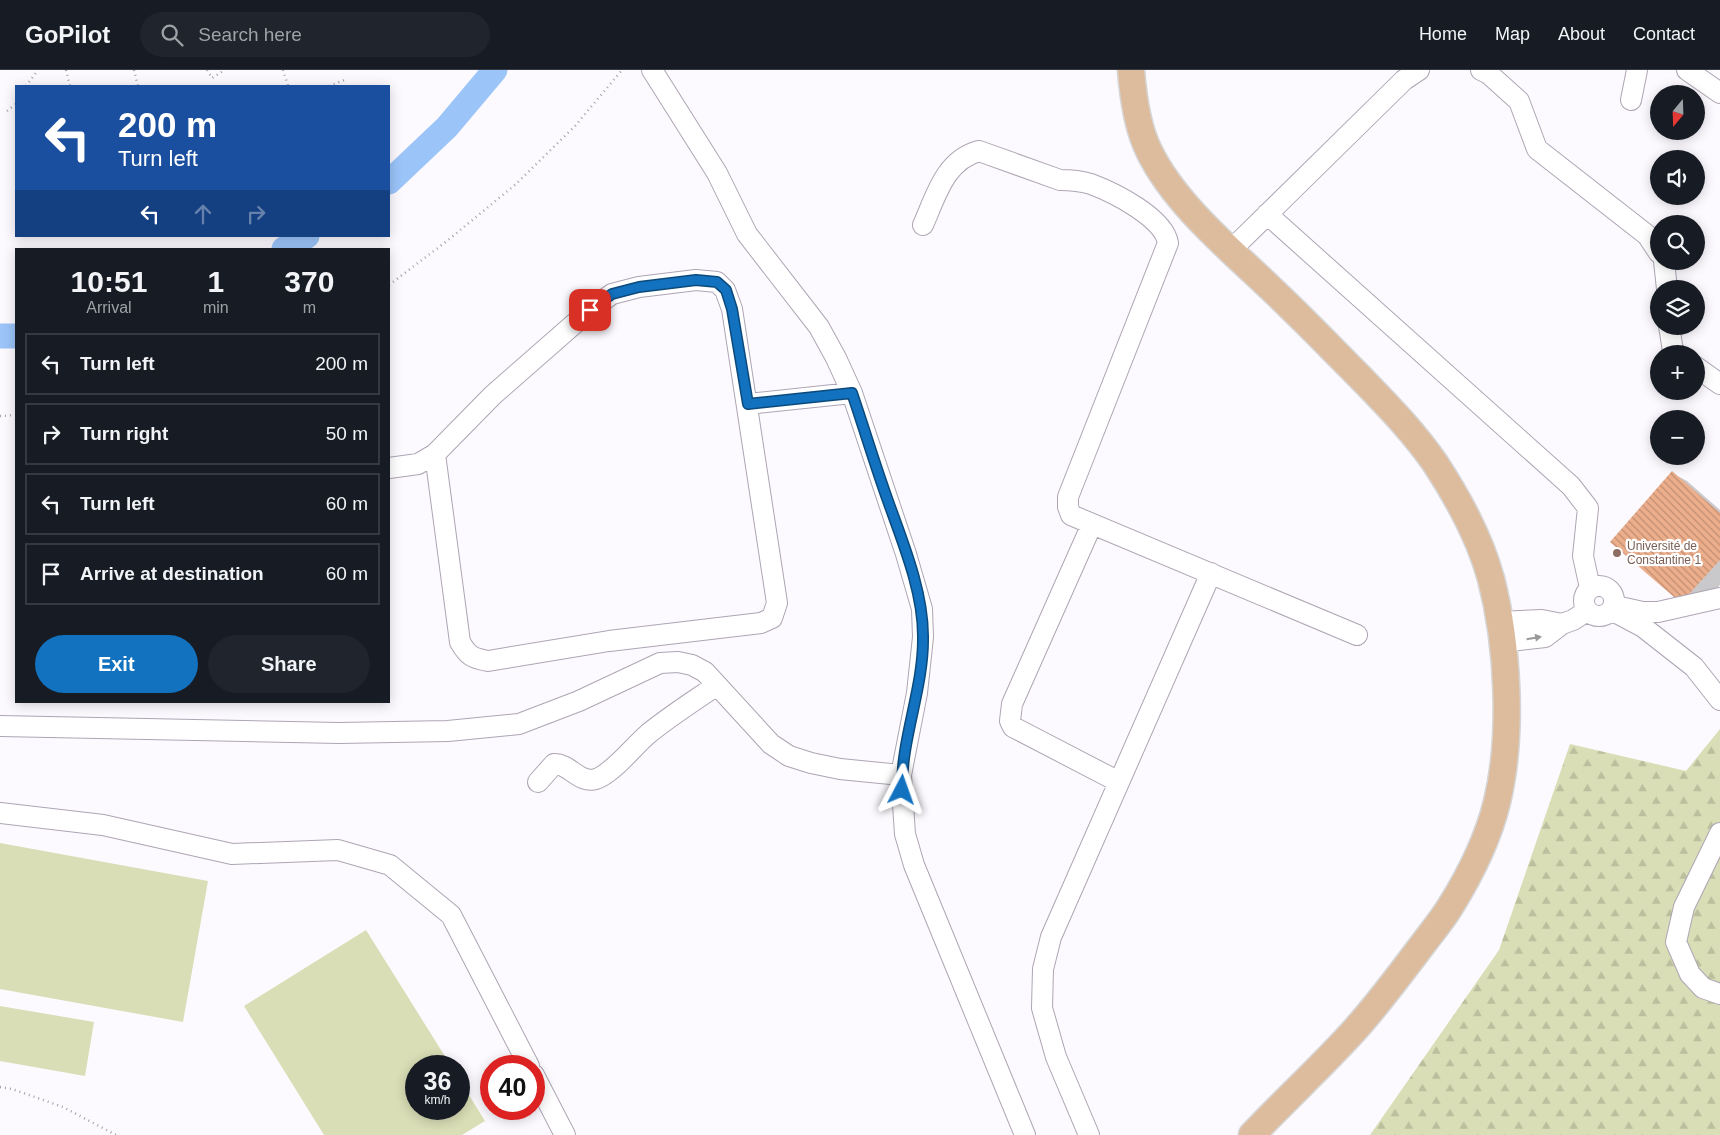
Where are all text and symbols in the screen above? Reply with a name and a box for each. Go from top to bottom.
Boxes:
search box [140,12,490,57]
text: GoPilot [25,21,110,48]
icon: search [158,21,186,49]
text: Search here [198,24,302,45]
text: Home [1419,24,1467,44]
text: Map [1495,24,1530,44]
text: About [1558,24,1605,44]
text: Contact [1633,24,1695,44]
north arrow [1650,85,1705,140]
map controls [1650,85,1705,465]
icon: left [35,105,100,170]
text: 200 m [118,105,217,144]
text: Turn left [118,146,198,171]
button: sound [1650,150,1705,205]
icon: left [136,200,164,228]
icon: ahead [189,200,217,228]
icon: right [242,200,270,228]
button: search [1650,215,1705,270]
text: 10:51 [71,265,147,298]
text: 1 [207,265,224,298]
text: 370 [284,265,334,298]
button: layers [1650,280,1705,335]
pin [569,289,611,331]
icon: arrive [576,296,604,324]
text: Arrival [86,299,132,316]
text: min [203,299,229,316]
text: m [303,299,316,316]
button: + [1650,345,1705,400]
icon: left [37,350,65,378]
text: Turn left [80,353,155,374]
text: 200 m [315,353,368,374]
button: − [1650,410,1705,465]
icon: right [37,420,65,448]
text: Turn right [80,423,168,444]
text: 50 m [326,423,368,444]
icon: left [37,490,65,518]
text: Turn left [80,493,155,514]
text: 60 m [326,493,368,514]
place label: Université de Constantine 1 [1627,539,1701,567]
marker: Université de Constantine 1 [1611,547,1623,559]
icon: arrive [37,560,65,588]
text: Arrive at destination [80,563,264,584]
text: 60 m [326,563,368,584]
one-way arrow [1527,634,1543,642]
button: Exit [35,635,198,693]
button: Share [208,635,370,693]
position arrow [875,763,927,815]
speed limit sign: 40 [480,1055,545,1120]
text: 36 [424,1067,451,1095]
text: km/h [424,1093,451,1107]

